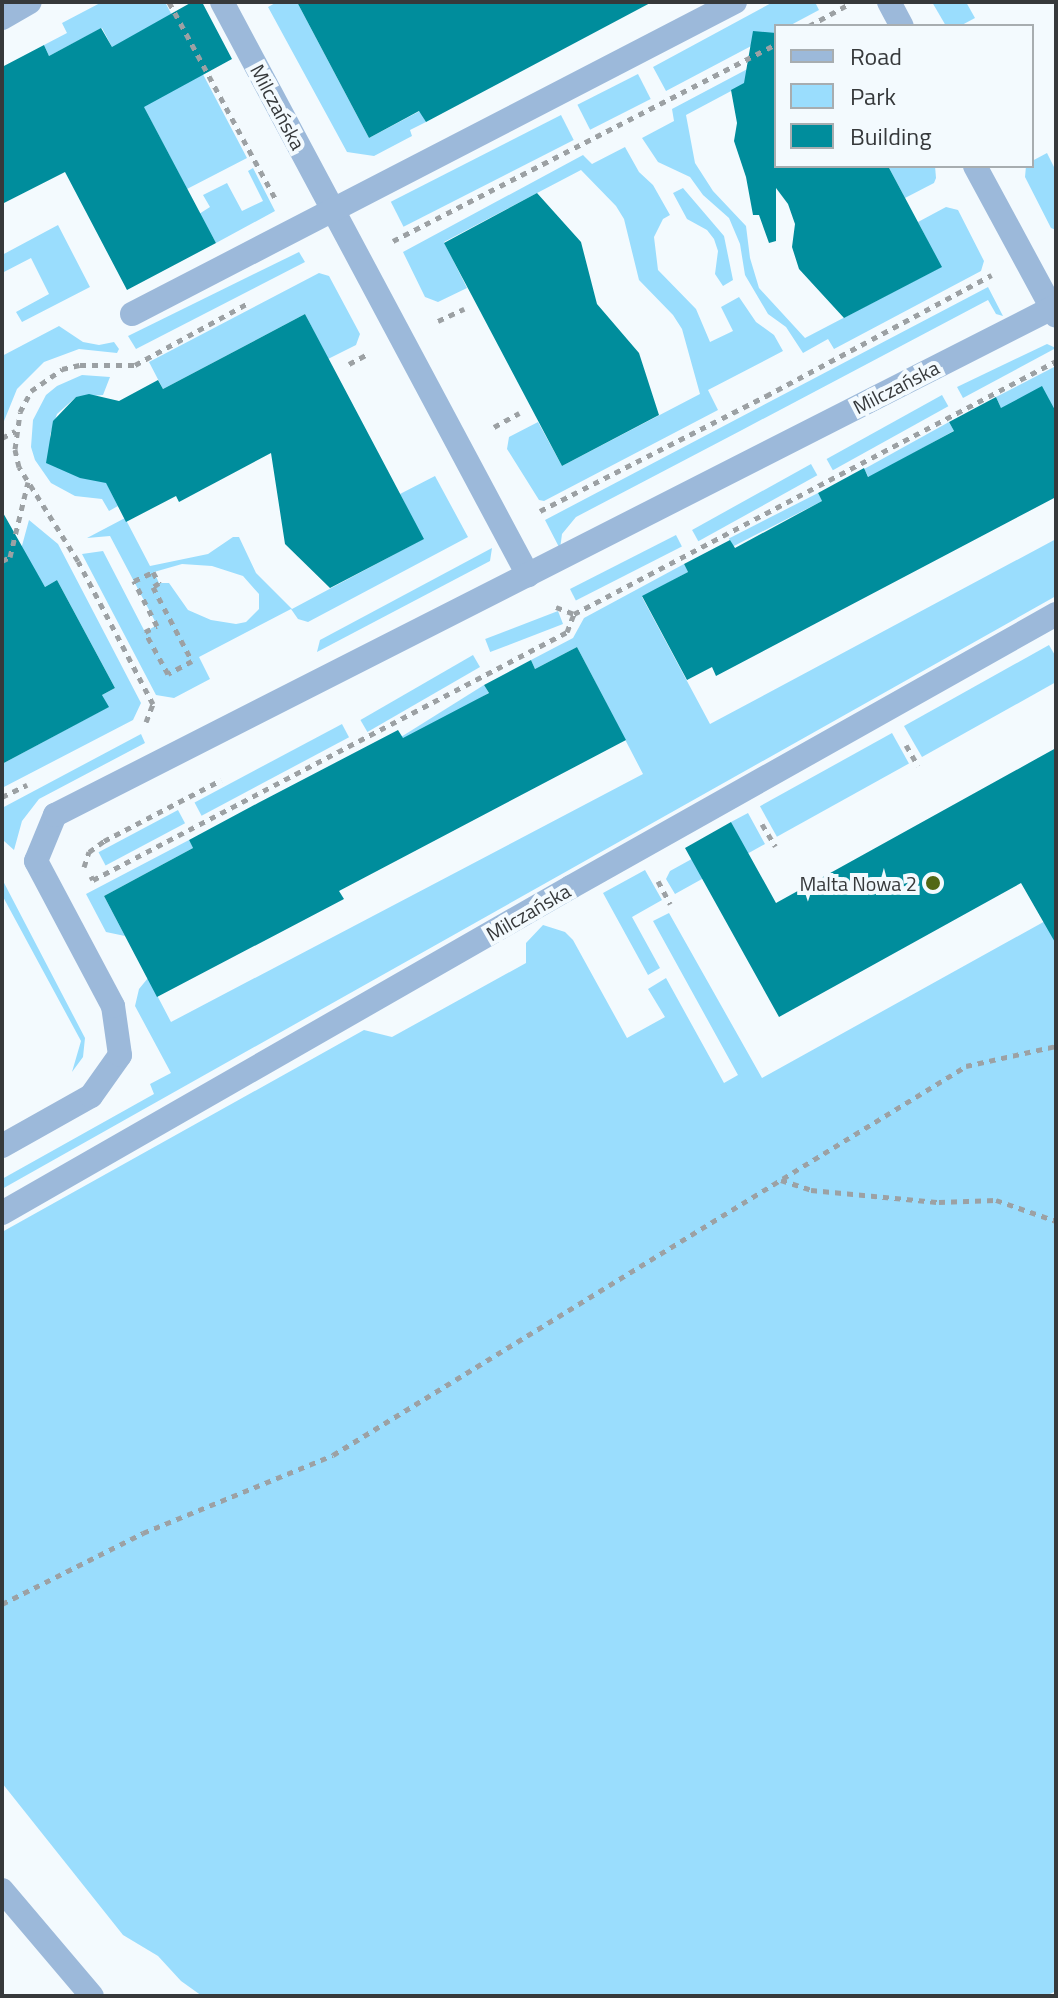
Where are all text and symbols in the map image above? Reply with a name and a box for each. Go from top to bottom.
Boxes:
legend [774,24,1034,168]
text: Road [850,38,902,74]
street label: Milczańska [246,60,310,154]
text: Park [850,78,896,114]
text: Building [850,118,932,154]
street label: Milczańska [849,355,943,419]
place label: Malta Nowa 2 [799,871,917,895]
marker: Malta Nowa 2 [924,874,942,892]
street label: Milczańska [482,878,574,946]

